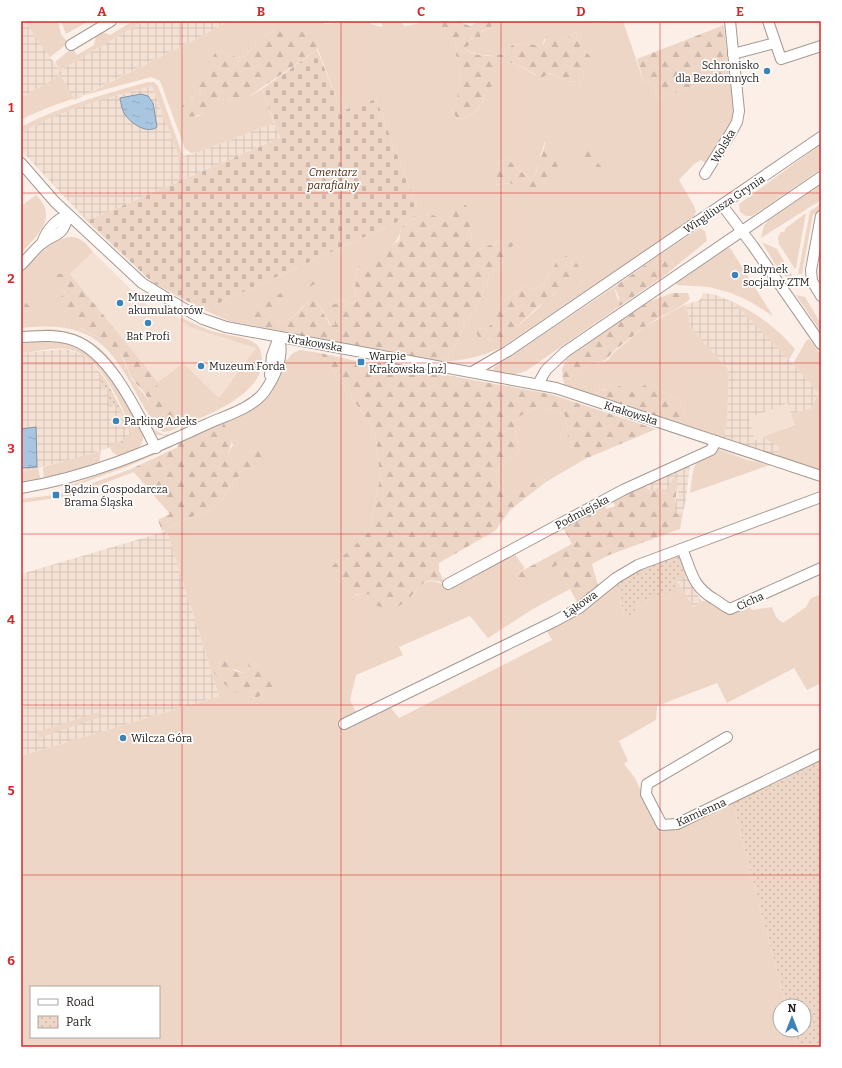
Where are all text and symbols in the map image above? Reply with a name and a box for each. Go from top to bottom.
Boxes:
text: A [97,4,107,19]
text: B [257,4,265,19]
text: C [417,4,425,19]
text: D [576,4,586,19]
text: E [736,4,744,19]
place label: Schronisko dla Bezdomnych [675,59,759,85]
marker: Schronisko dla Bezdomnych [762,66,772,76]
text: 1 [8,100,14,115]
street label: Wolska [709,127,738,166]
park label: Cmentarz parafialny [306,166,360,192]
street label: Wirgiliusza Grynia [681,172,767,236]
place label: Budynek socjalny ZTM [743,263,810,289]
marker: Budynek socjalny ZTM [730,270,740,280]
text: 2 [7,271,15,286]
place label: Muzeum akumulatorów [128,291,203,317]
marker: Muzeum akumulatorów [115,298,125,308]
marker: Bat Profi [143,318,153,328]
place label: Bat Profi [126,330,171,343]
street label: Krakowska [286,332,344,355]
place label: Warpie Krakowska [nż] [369,350,447,376]
marker: Warpie Krakowska [nż] [356,357,366,367]
place label: Muzeum Forda [209,360,285,373]
marker: Muzeum Forda [196,361,206,371]
street label: Krakowska [602,399,659,428]
place label: Parking Adeks [124,415,197,428]
marker: Parking Adeks [111,416,121,426]
text: 3 [7,441,15,456]
place label: Będzin Gospodarcza Brama Śląska [64,483,168,509]
marker: Będzin Gospodarcza Brama Śląska [51,490,61,500]
street label: Podmiejska [553,493,611,532]
street label: Łąkowa [561,588,600,621]
street label: Cicha [735,590,766,613]
text: 4 [7,612,15,627]
place label: Wilcza Góra [131,732,192,745]
marker: Wilcza Góra [118,733,128,743]
text: 5 [7,783,15,798]
street label: Kamienna [674,796,728,829]
text: 6 [7,953,15,968]
legend [30,986,160,1038]
text: Road [66,995,94,1009]
north arrow [772,998,812,1038]
text: N [788,1002,797,1015]
text: Park [66,1015,92,1029]

